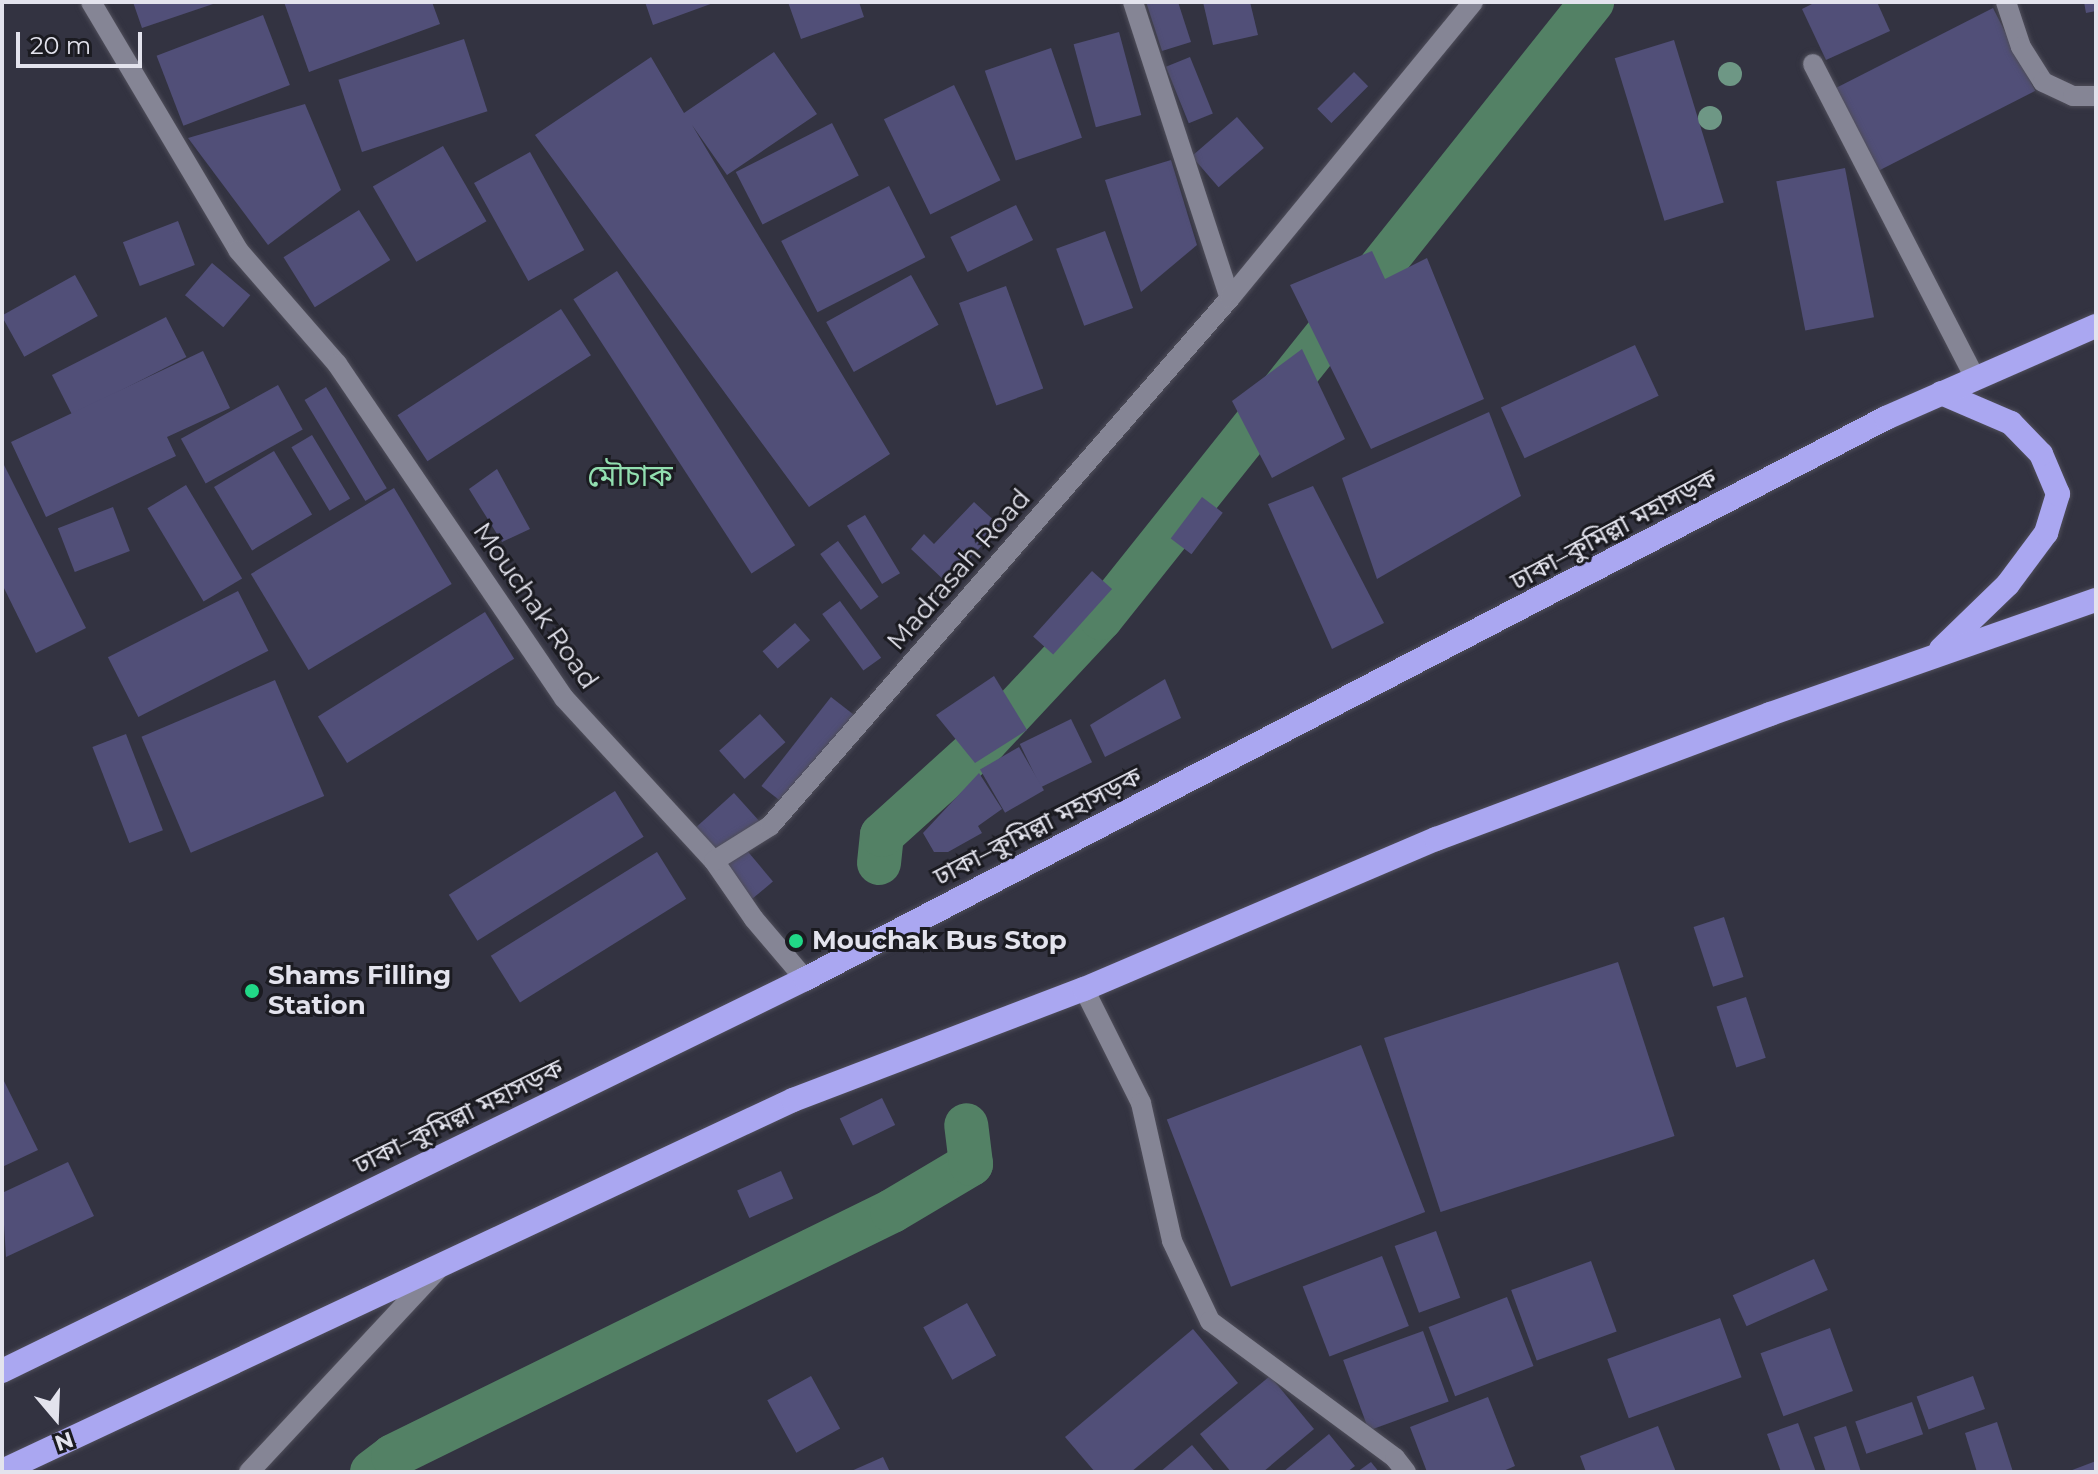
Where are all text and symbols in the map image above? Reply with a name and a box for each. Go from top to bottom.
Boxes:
scale bar [20,16,146,66]
text: 20 m [30,31,91,60]
district label: মৌচাক [587,458,673,494]
street label: ঢাকা–কুমিল্লা মহাসড়ক [1505,462,1723,598]
street label: Madrasah Road [881,483,1037,657]
street label: Mouchak Road [466,517,604,695]
street label: ঢাকা–কুমিল্লা মহাসড়ক [929,761,1147,893]
place label: Mouchak Bus Stop [812,925,1067,957]
marker: Mouchak Bus Stop [787,932,805,950]
place label: Shams Filling Station [268,960,451,1022]
marker: Shams Filling Station [243,982,261,1000]
street label: ঢাকা–কুমিল্লা মহাসড়ক [349,1053,569,1181]
north arrow [16,1378,96,1458]
text: N [51,1426,77,1457]

